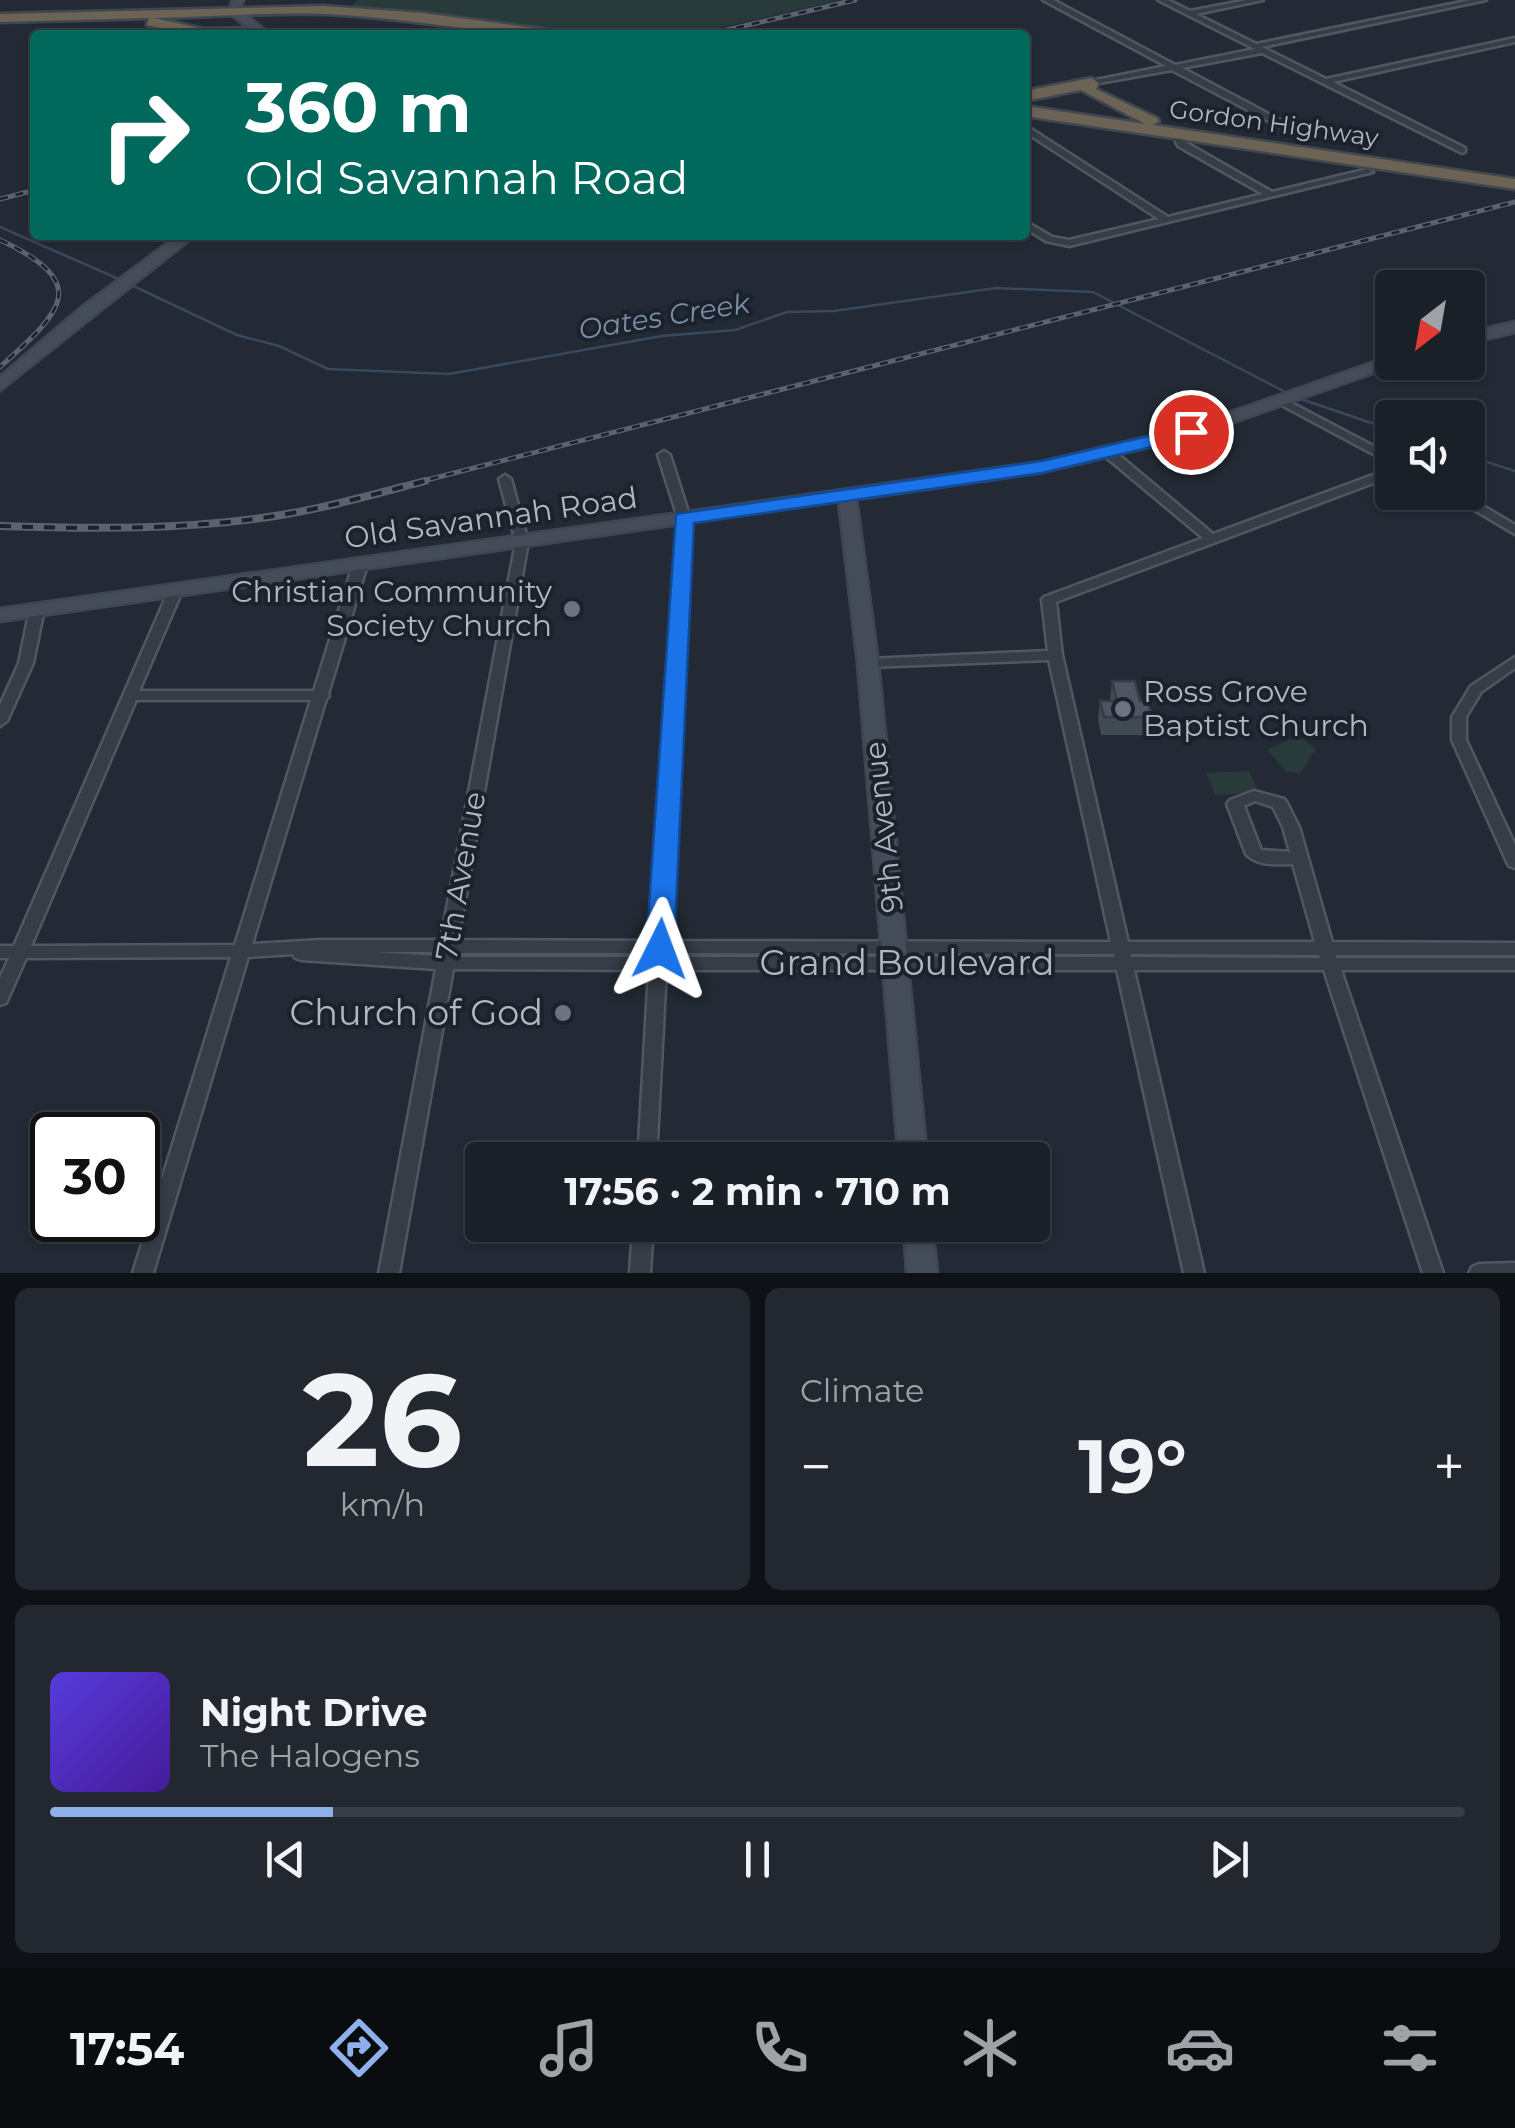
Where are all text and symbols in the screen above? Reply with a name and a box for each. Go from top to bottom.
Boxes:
text: 360 m [245,64,472,150]
icon: right [80,70,210,200]
street label: Gordon Highway [1167,93,1381,153]
text: Old Savannah Road [245,150,688,205]
north arrow [1375,270,1485,380]
map controls [1375,270,1485,510]
water label: Oates Creek [576,285,753,346]
pin [1149,390,1234,475]
button: sound [1375,400,1485,510]
icon: arrive [1164,405,1219,460]
street label: Old Savannah Road [342,479,640,556]
place label: Christian Community Society Church [231,573,553,644]
marker: Christian Community Society Church [561,598,583,620]
place label: Ross Grove Baptist Church [1143,673,1369,744]
marker: Ross Grove Baptist Church [1112,698,1134,720]
street label: 9th Avenue [856,740,911,915]
street label: 7th Avenue [427,789,494,963]
position arrow [608,897,712,1001]
street label: Grand Boulevard [759,941,1055,984]
place label: Church of God [289,991,543,1034]
marker: Church of God [552,1002,574,1024]
speed limit sign: 30 [30,1112,160,1242]
text: 17:56 · 2 min · 710 m [564,1168,951,1215]
text: 26 [303,1340,462,1499]
text: Climate [800,1371,924,1410]
text: 19° [1078,1420,1187,1512]
text: − [800,1433,832,1500]
text: + [1433,1433,1465,1500]
text: km/h [340,1485,425,1524]
text: Night Drive [200,1689,427,1736]
text: The Halogens [200,1736,420,1775]
icon: previous [258,1832,313,1887]
icon: pause [730,1832,785,1887]
icon: next [1202,1832,1257,1887]
icon: directions [324,2013,394,2083]
icon: music [534,2013,604,2083]
icon: phone [745,2013,815,2083]
icon: climate [955,2013,1025,2083]
icon: car [1165,2013,1235,2083]
icon: filters [1375,2013,1445,2083]
text: 17:54 [70,2021,184,2076]

